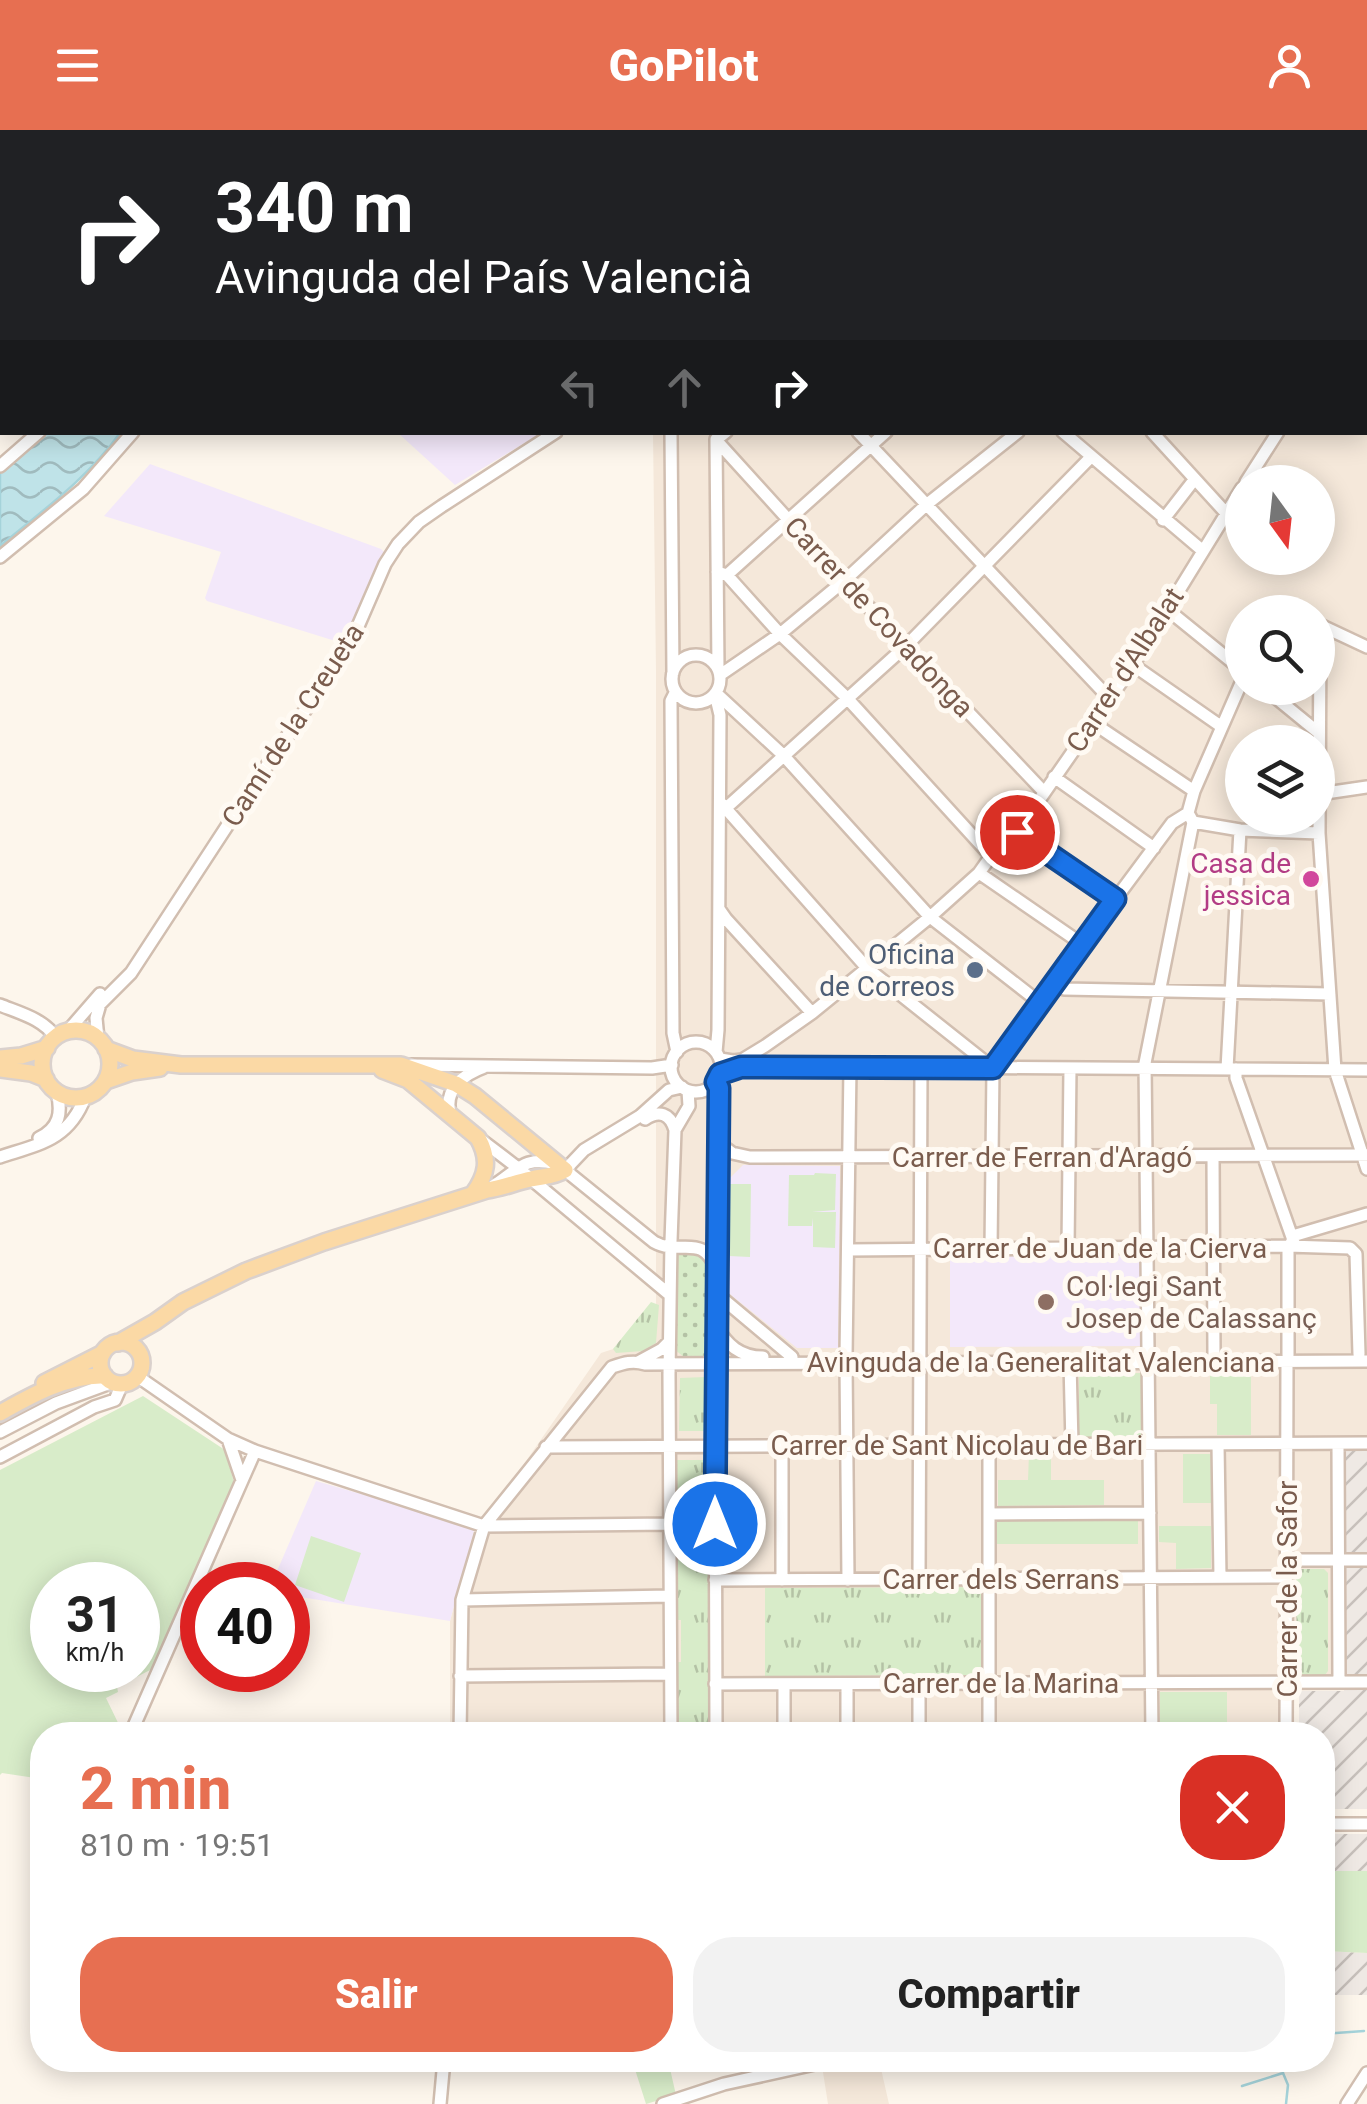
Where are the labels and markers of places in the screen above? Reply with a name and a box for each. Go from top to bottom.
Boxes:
pin [975,790,1060,875]
place label: Casa de jessica [1190,847,1291,912]
marker: Casa de jessica [1300,868,1322,890]
place label: Oficina de Correos [819,938,955,1003]
marker: Oficina de Correos [964,959,986,981]
place label: Col·legi Sant Josep de Calassanç [1066,1270,1317,1335]
marker: Col·legi Sant Josep de Calassanç [1035,1291,1057,1313]

